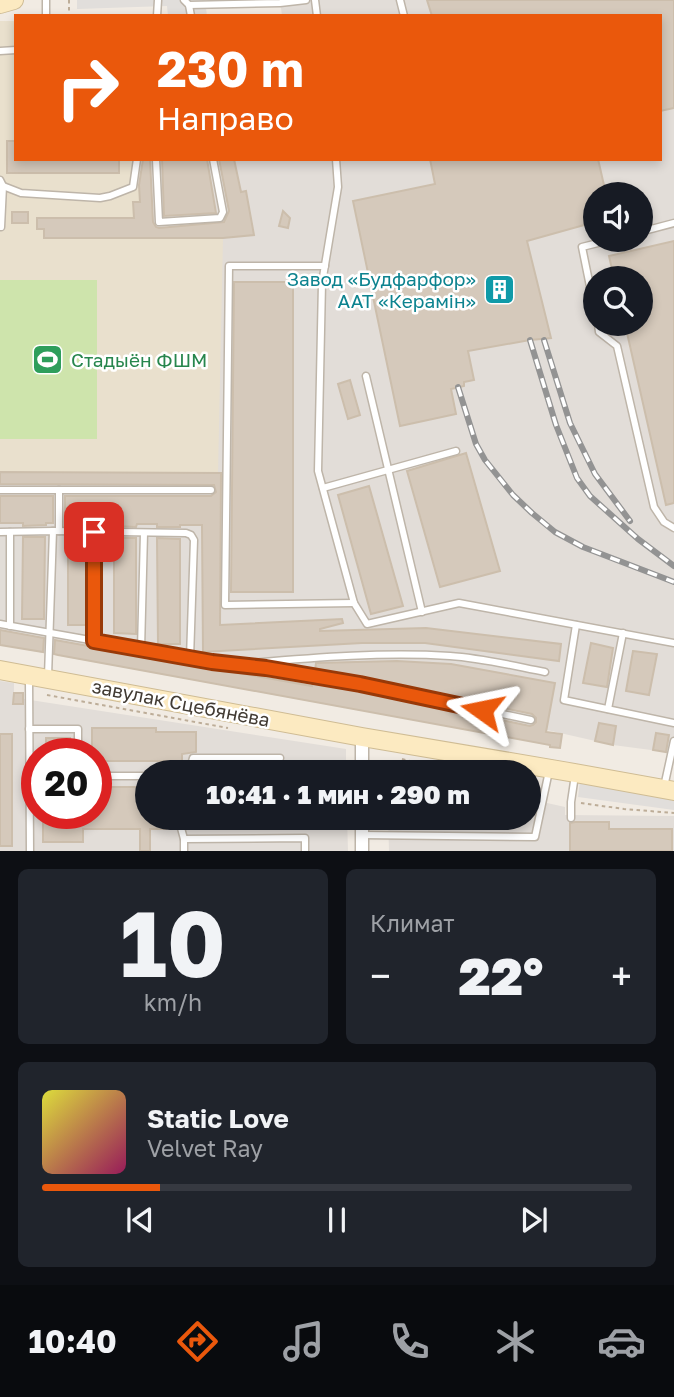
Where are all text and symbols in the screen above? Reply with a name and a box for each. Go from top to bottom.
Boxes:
text: 230 m [157,39,304,98]
icon: right [42,42,133,133]
text: Направо [157,99,294,137]
map controls [583,182,653,336]
button: sound [583,182,653,252]
button: search [583,266,653,336]
place label: Завод «Будфарфор» ААТ «Керамін» [287,267,476,312]
building icon: Завод «Будфарфор» ААТ «Керамін» [482,273,516,307]
sports icon: Стадыён ФШМ [31,343,65,377]
place label: Стадыён ФШМ [71,348,207,371]
pin [64,502,124,562]
icon: arrive [75,513,113,551]
position arrow [445,673,519,747]
street label: завулак Сцебянёва [90,674,272,731]
speed limit sign: 20 [21,738,112,829]
text: 10:41 · 1 мин · 290 m [206,779,470,810]
text: 10 [120,888,226,997]
text: Климат [370,909,455,937]
text: 22° [459,944,543,1006]
text: − [370,953,391,998]
text: + [611,953,632,998]
text: km/h [144,988,202,1016]
text: Static Love [147,1103,289,1134]
text: Velvet Ray [147,1134,263,1162]
icon: previous [121,1201,159,1239]
icon: pause [318,1201,356,1239]
icon: next [515,1201,553,1239]
icon: directions [173,1317,222,1366]
icon: music [279,1317,328,1366]
icon: phone [385,1317,434,1366]
icon: climate [491,1317,540,1366]
icon: car [597,1317,646,1366]
text: 10:40 [28,1322,117,1360]

